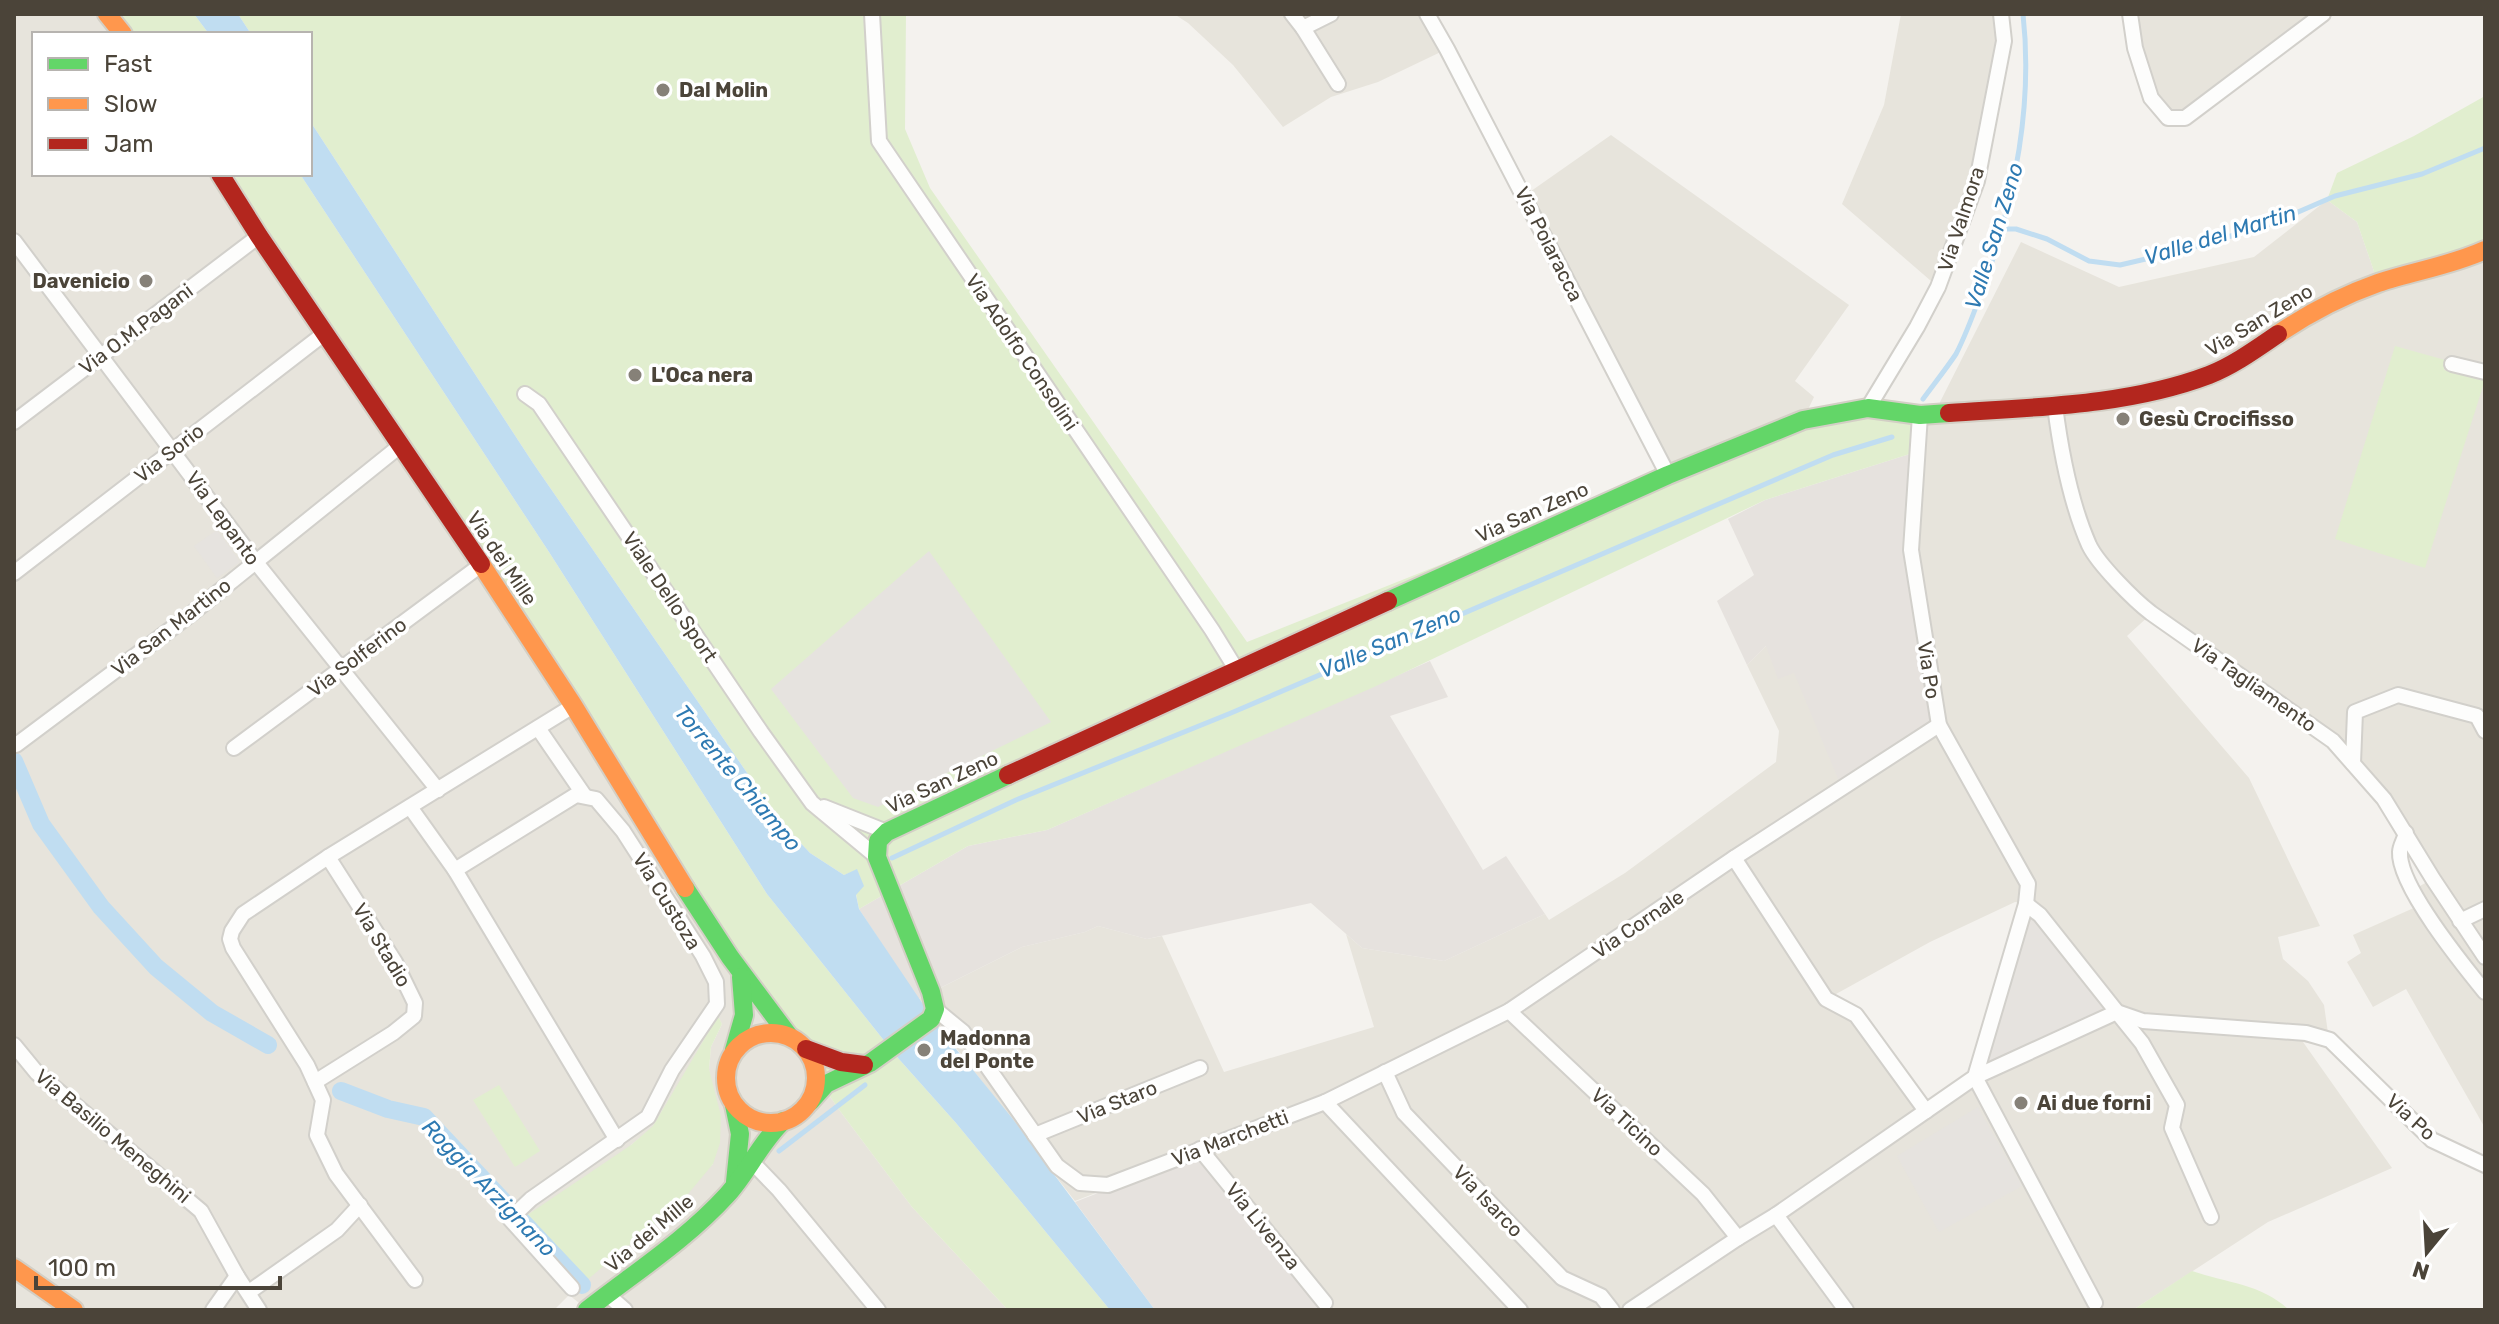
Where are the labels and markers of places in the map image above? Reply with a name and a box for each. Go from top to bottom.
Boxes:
place label: Dal Molin [679,78,768,102]
marker: Dal Molin [654,81,672,99]
place label: Davenicio [32,269,130,293]
marker: Davenicio [137,272,155,290]
place label: L'Oca nera [651,363,753,387]
marker: L'Oca nera [626,366,644,384]
place label: Gesù Crocifisso [2139,407,2294,431]
marker: Gesù Crocifisso [2114,410,2132,428]
place label: Madonna del Ponte [940,1026,1034,1073]
marker: Madonna del Ponte [915,1041,933,1059]
place label: Ai due forni [2037,1091,2151,1115]
marker: Ai due forni [2012,1094,2030,1112]

